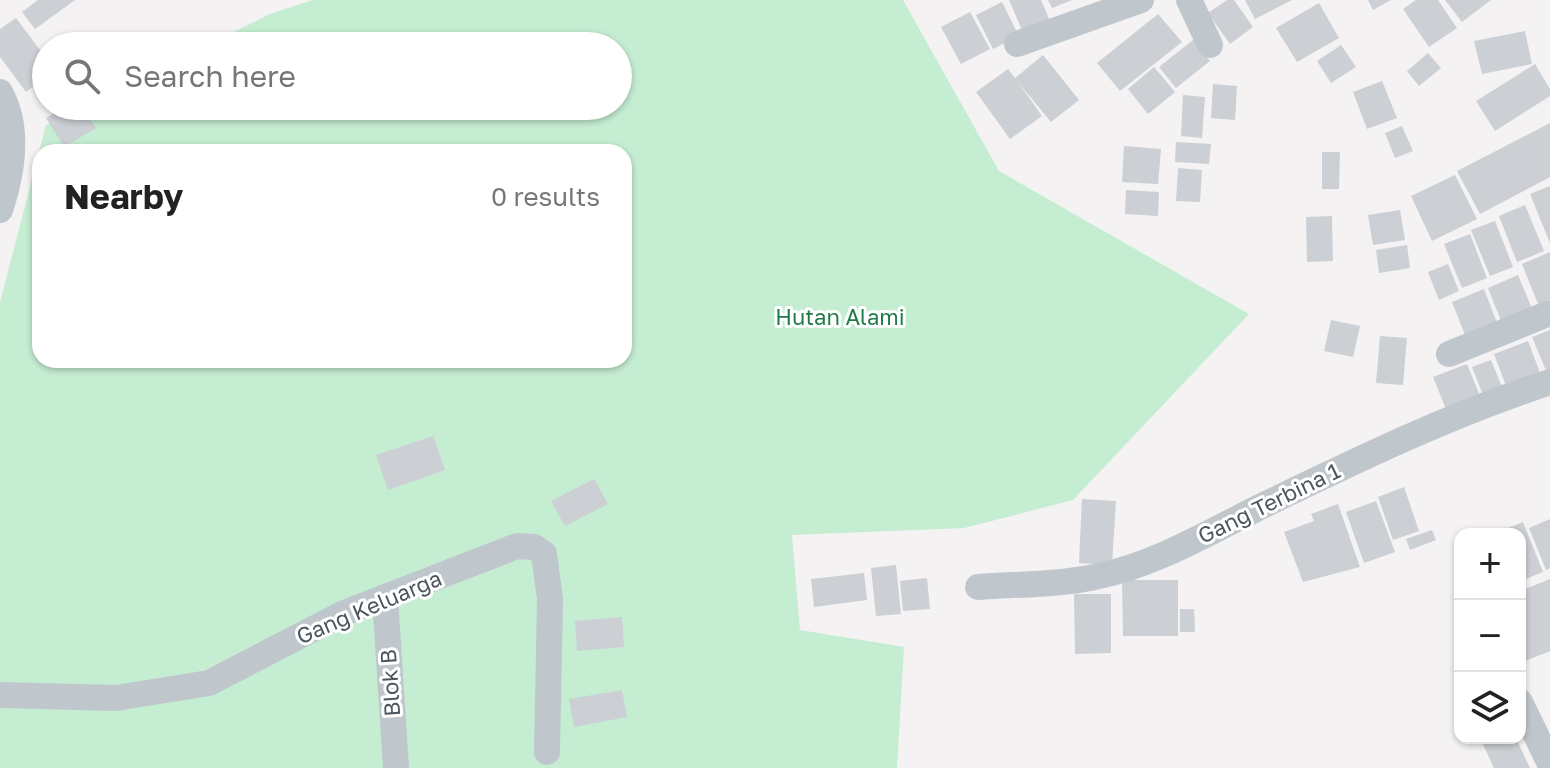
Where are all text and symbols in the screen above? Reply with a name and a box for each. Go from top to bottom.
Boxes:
search box [32,32,632,120]
icon: search [60,54,104,98]
text: Search here [124,58,296,94]
text: Nearby [64,176,184,216]
text: 0 results [491,181,600,212]
park label: Hutan Alami [775,303,905,330]
street label: Gang Terbina 1 [1193,456,1345,549]
map controls [1454,528,1526,744]
button: + [1454,528,1526,600]
street label: Gang Keluarga [292,564,445,649]
button: − [1454,600,1526,672]
street label: Blok B [374,648,405,718]
button: layers [1454,672,1526,744]

